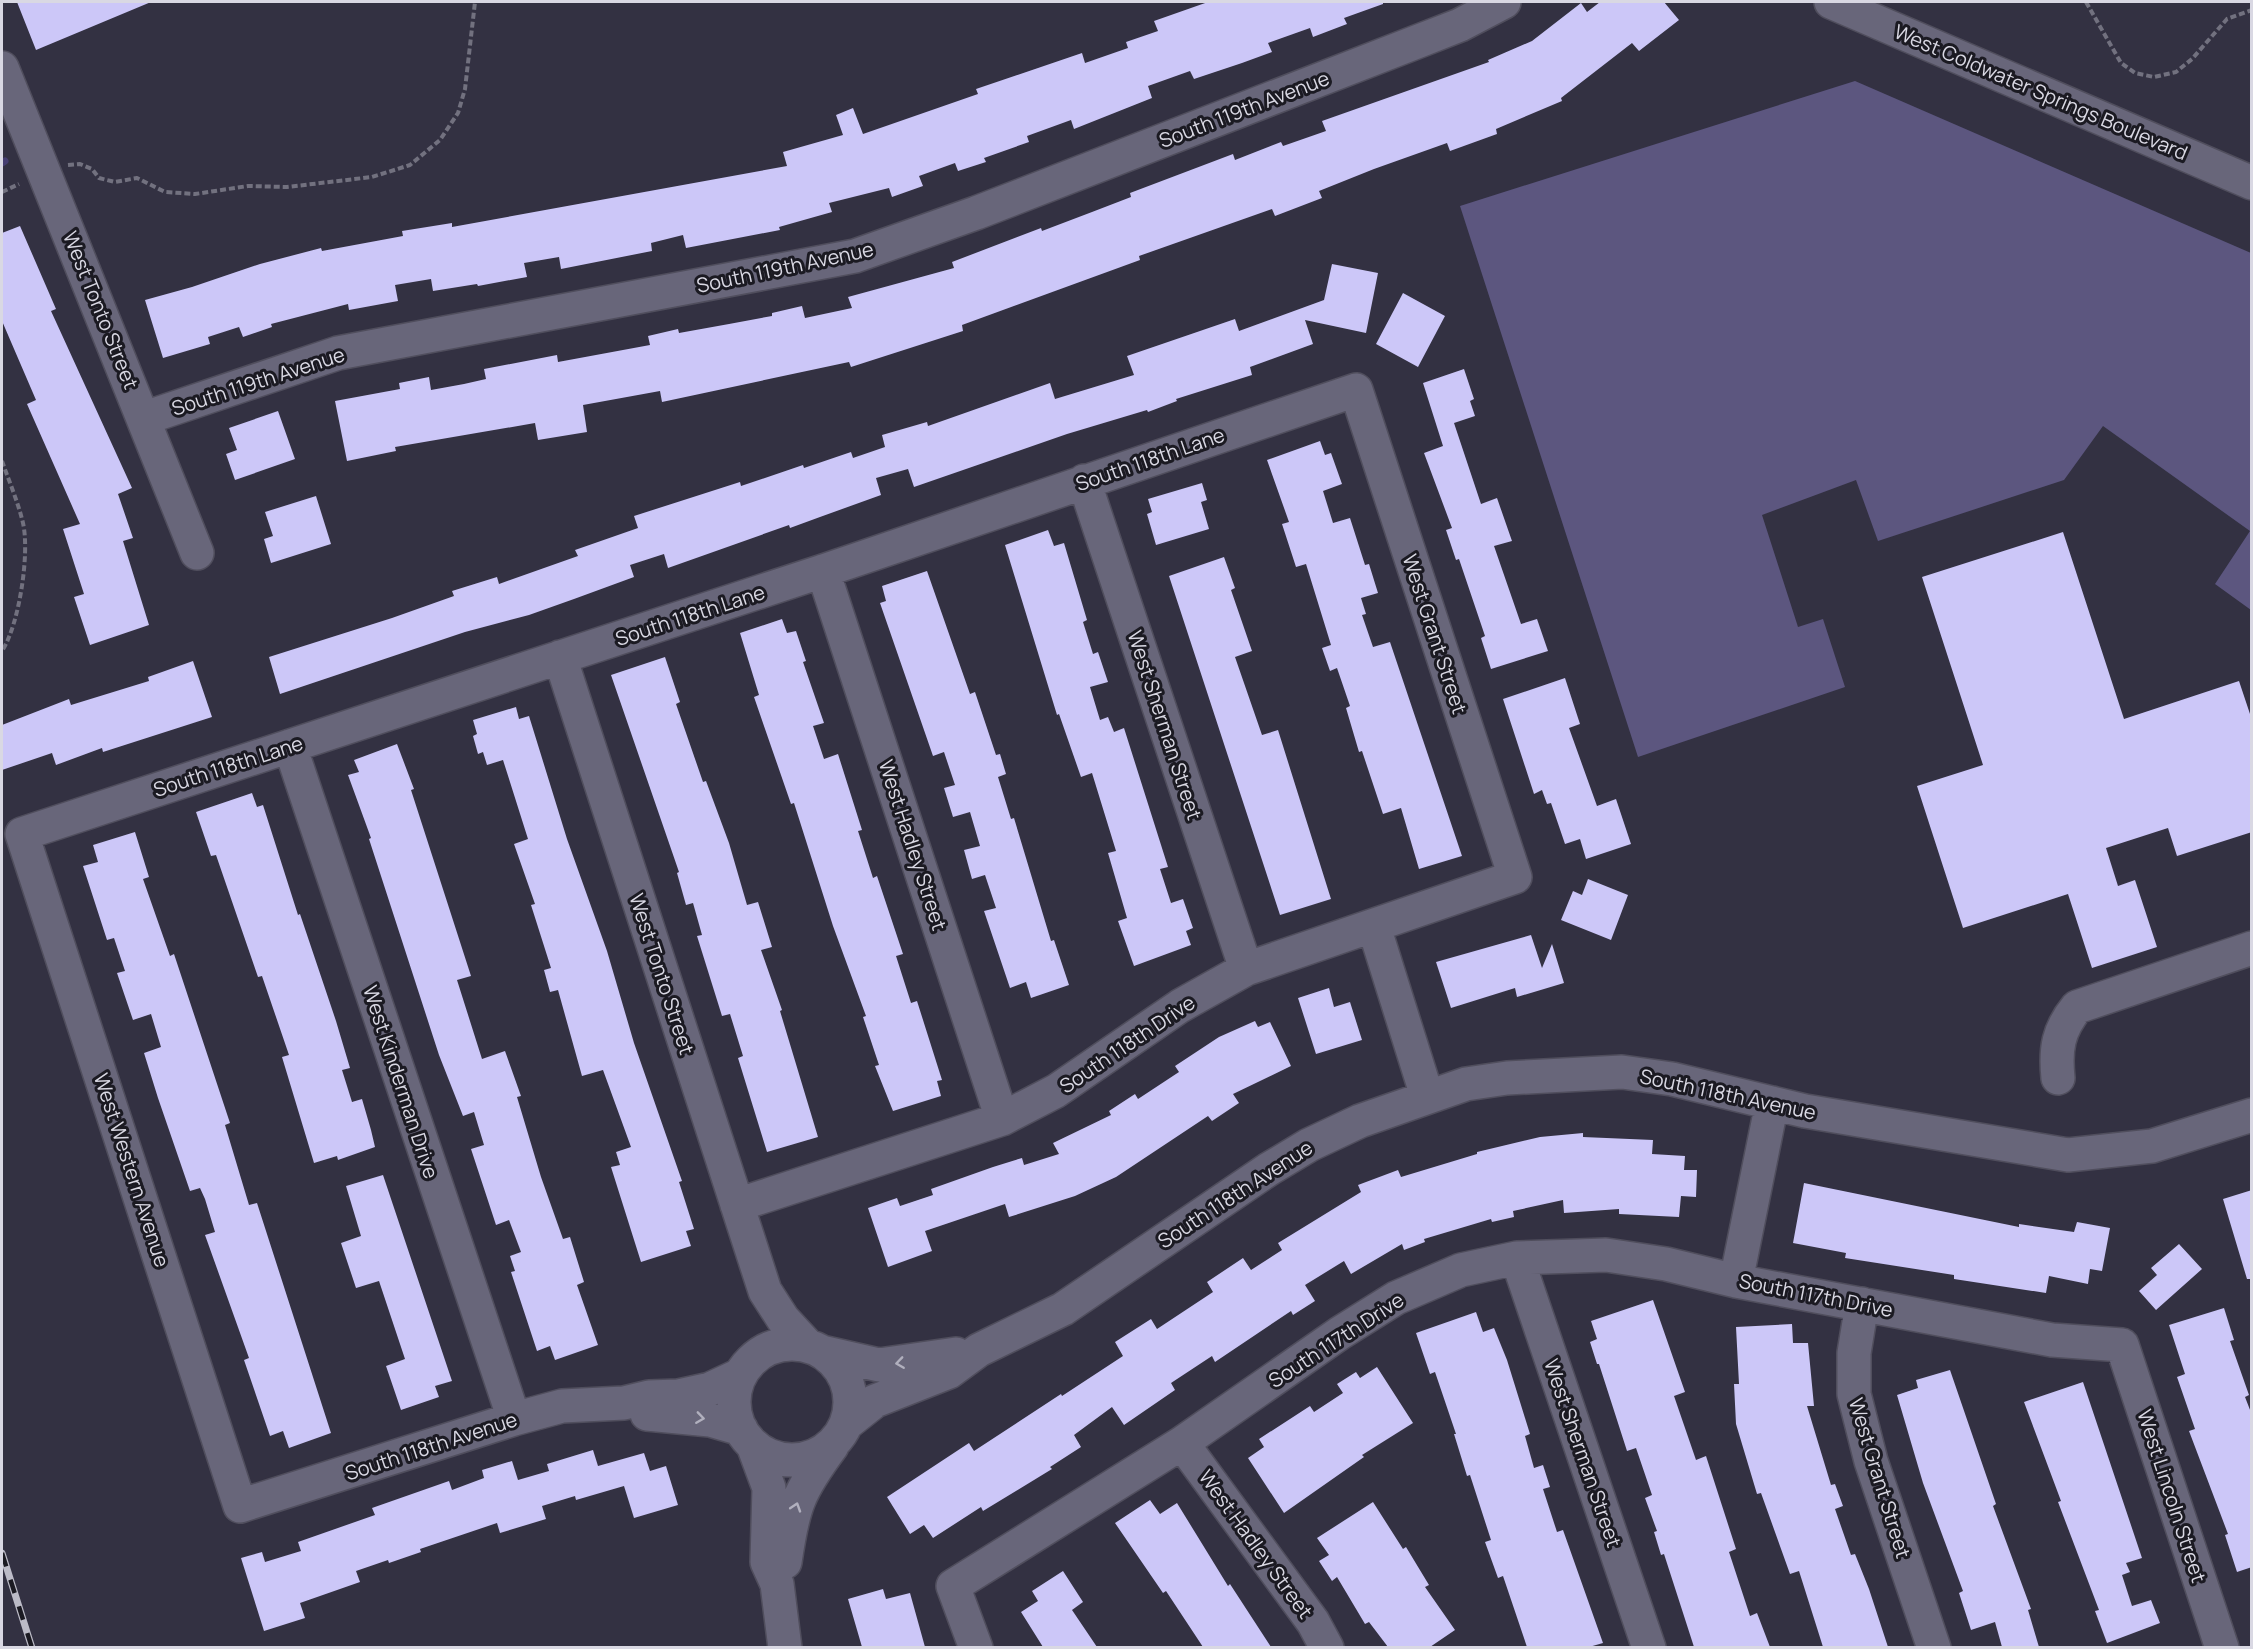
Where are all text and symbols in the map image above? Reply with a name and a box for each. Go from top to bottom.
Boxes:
street label: West Coldwater Springs Boulevard [1890,18,2192,166]
street label: South 119th Avenue [1155,64,1333,154]
street label: West Tonto Street [57,227,145,393]
street label: South 119th Avenue [694,235,876,299]
street label: South 119th Avenue [168,340,348,422]
street label: South 118th Lane [1072,421,1228,497]
street label: West Grant Street [1396,551,1474,717]
street label: South 118th Lane [612,578,768,652]
street label: West Sherman Street [1122,627,1208,823]
street label: South 118th Lane [150,729,306,803]
street label: West Hadley Street [873,756,953,934]
street label: West Tonto Street [623,890,701,1058]
street label: West Kinderman Drive [357,982,445,1182]
street label: South 118th Drive [1054,989,1200,1099]
street label: South 118th Avenue [1637,1062,1819,1126]
street label: West Western Avenue [88,1070,176,1270]
street label: South 118th Avenue [1152,1134,1318,1254]
street label: South 117th Drive [1737,1267,1895,1323]
street label: South 117th Drive [1263,1286,1409,1394]
street label: West Sherman Street [1538,1355,1628,1551]
one-way arrow [896,1356,905,1368]
street label: West Grant Street [1843,1395,1917,1561]
street label: South 118th Avenue [341,1405,521,1487]
street label: West Lincoln Street [2131,1406,2213,1586]
one-way arrow [696,1412,705,1424]
street label: West Hadley Street [1193,1464,1319,1624]
one-way arrow [788,1502,801,1513]

